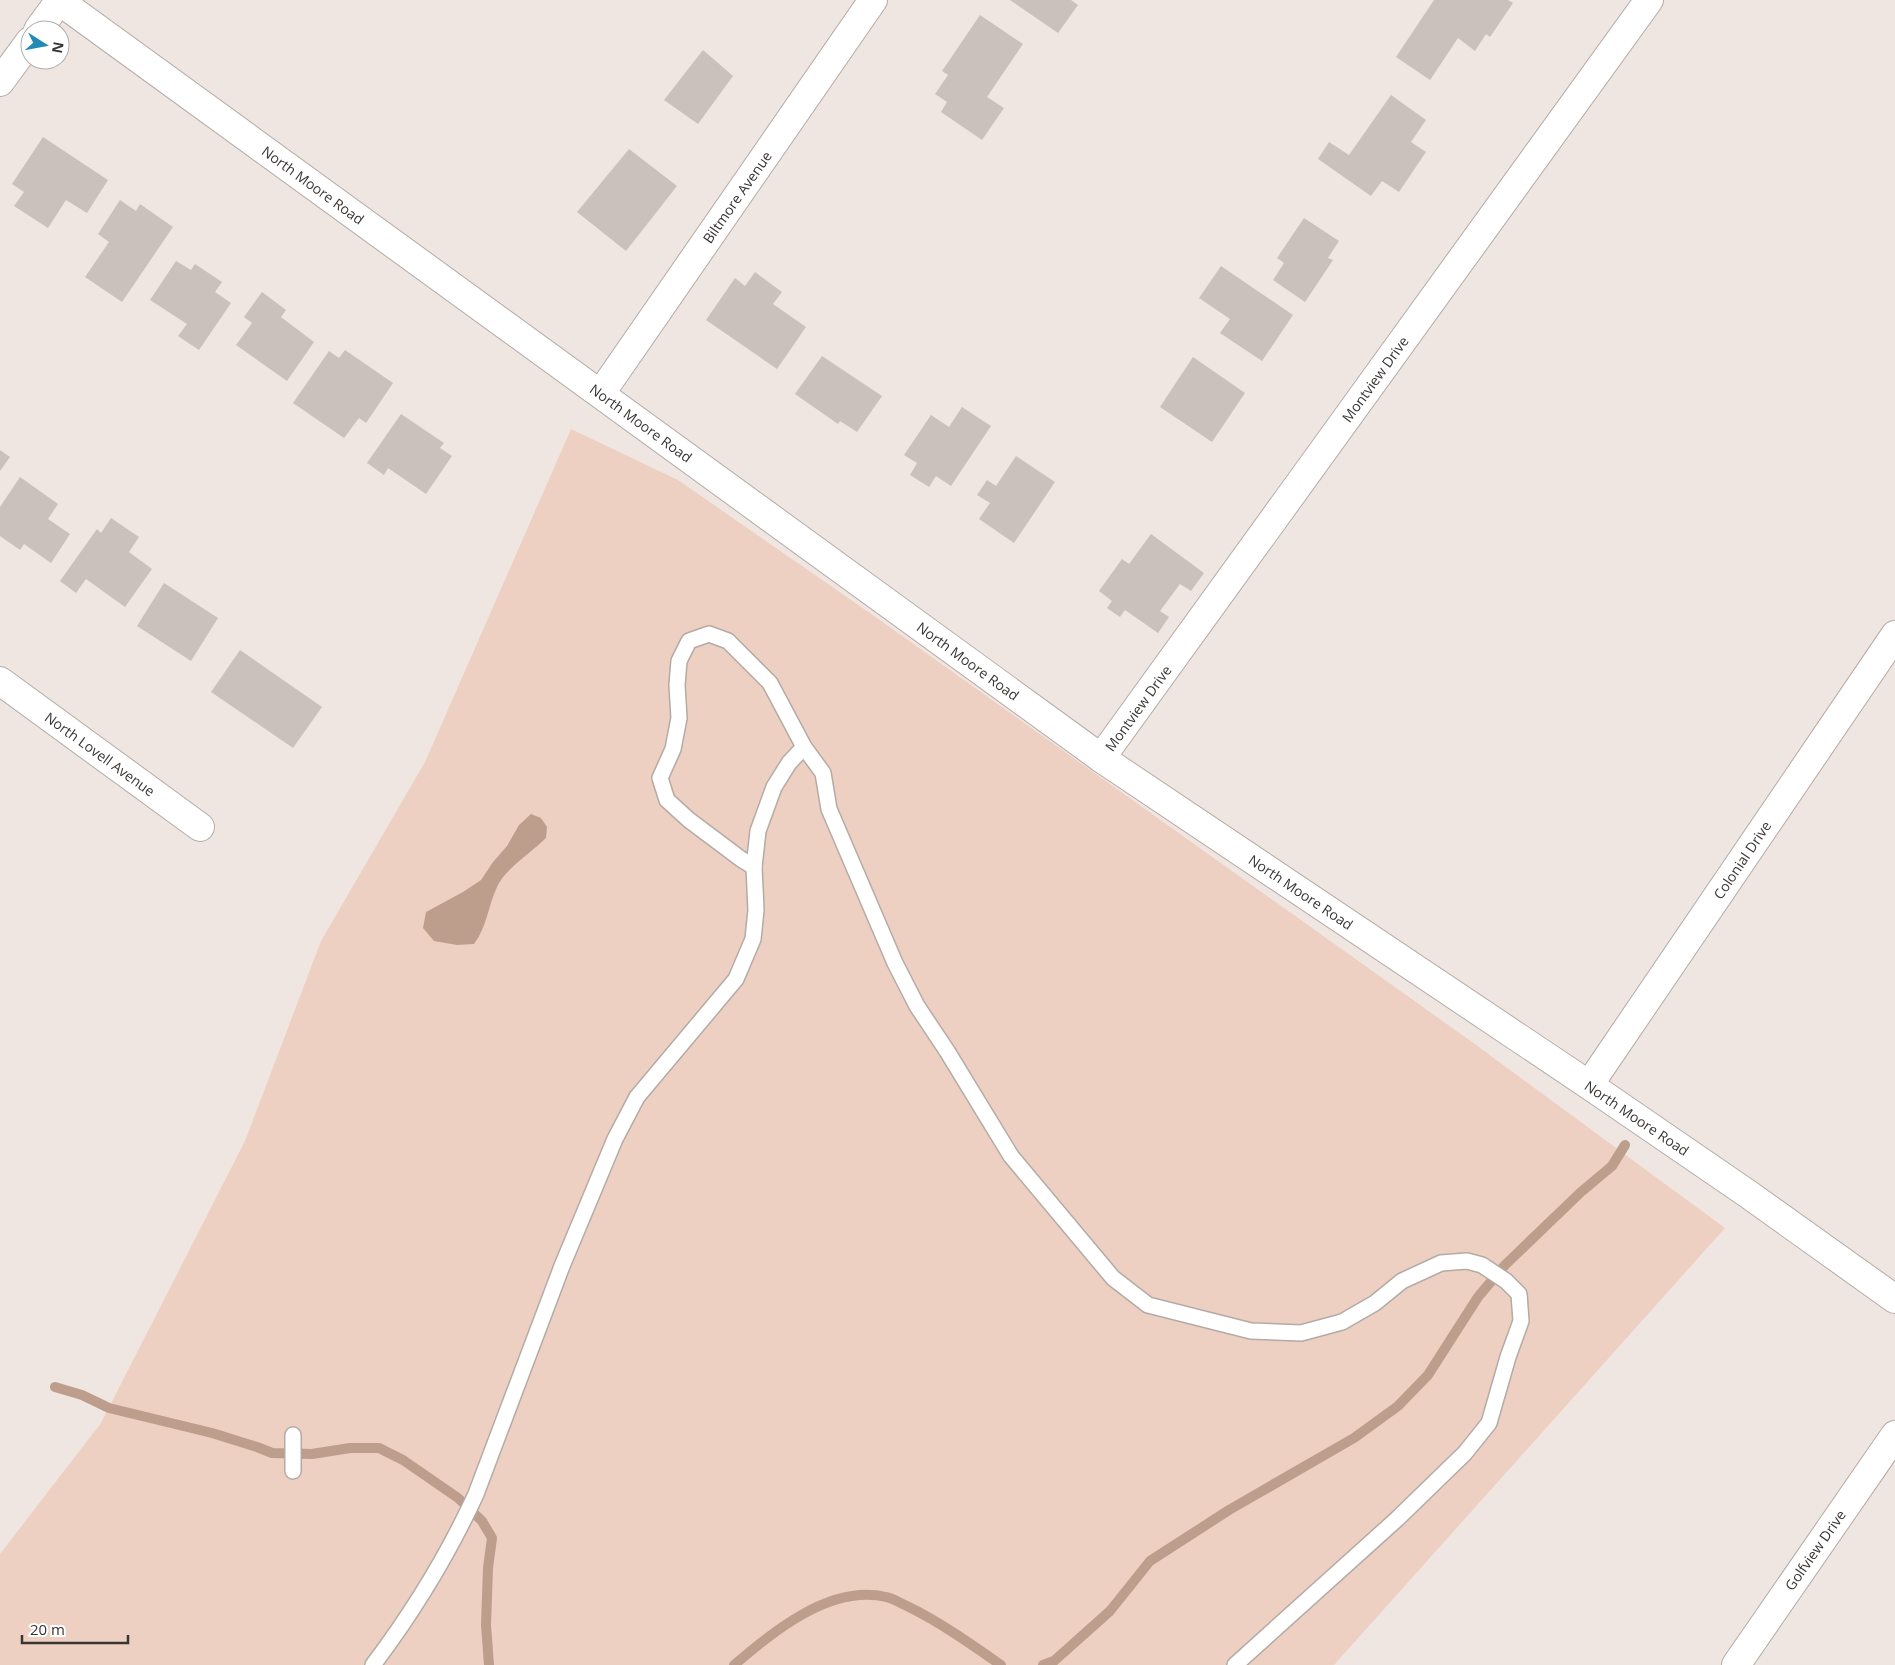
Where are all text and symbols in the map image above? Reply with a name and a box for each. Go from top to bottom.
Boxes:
north arrow [20,20,70,70]
text: N [48,40,69,55]
street label: North Moore Road [258,141,368,229]
street label: Biltmore Avenue [698,147,776,247]
street label: Montview Drive [1337,332,1413,426]
street label: North Moore Road [586,379,696,467]
street label: North Moore Road [913,617,1023,705]
street label: Montview Drive [1100,661,1176,755]
street label: North Lovell Avenue [41,708,159,801]
street label: Colonial Drive [1709,817,1775,903]
street label: North Moore Road [1245,850,1357,934]
street label: North Moore Road [1581,1076,1693,1160]
street label: Golfview Drive [1780,1506,1850,1594]
scale bar [22,1612,129,1644]
text: 20 m [30,1619,65,1639]

